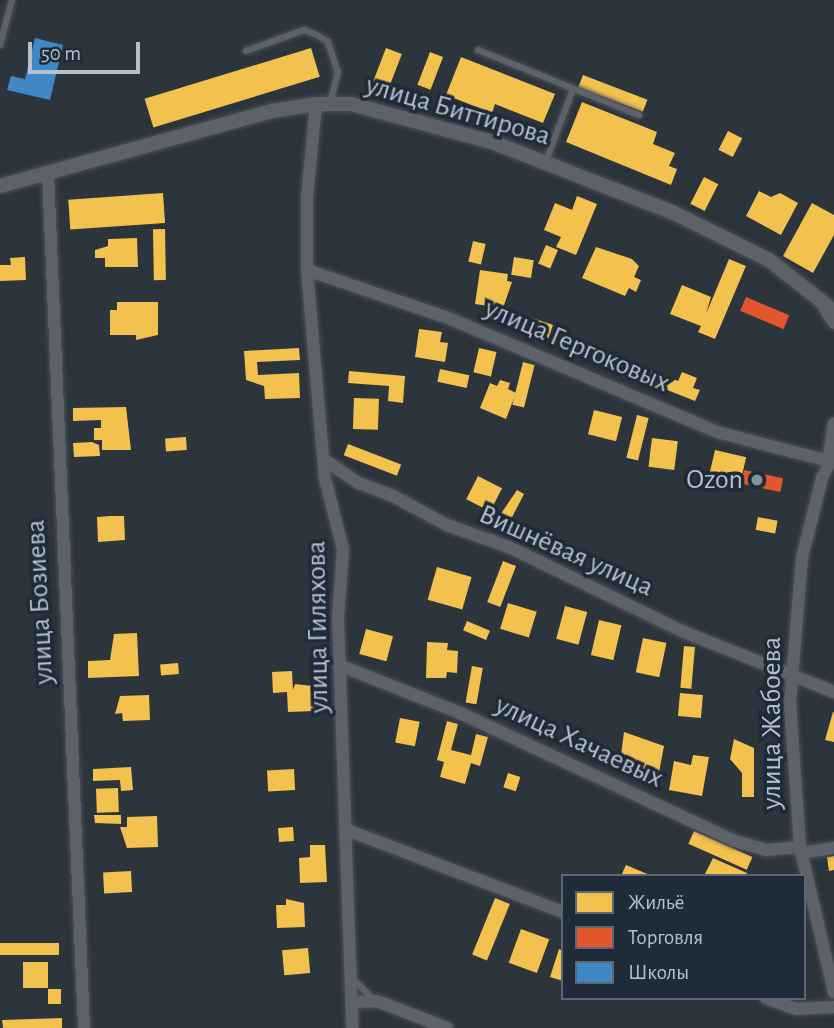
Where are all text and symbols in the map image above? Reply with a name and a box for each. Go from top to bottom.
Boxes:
scale bar [32,28,144,72]
text: 50 m [41,43,81,64]
street label: улица Биттирова [362,69,554,153]
street label: улица Гергоковых [479,292,675,400]
place label: Ozon [686,463,743,497]
marker: Ozon [749,472,765,488]
street label: Вишнёвая улица [474,498,658,604]
street label: улица Бозиева [19,519,61,685]
street label: улица Гиляхова [300,540,336,714]
street label: улица Жабоева [755,637,789,809]
street label: улица Хачаевых [490,688,668,796]
legend [561,874,806,1000]
text: Жильё [628,892,684,913]
text: Торговля [628,927,703,948]
text: Школы [628,962,689,983]

